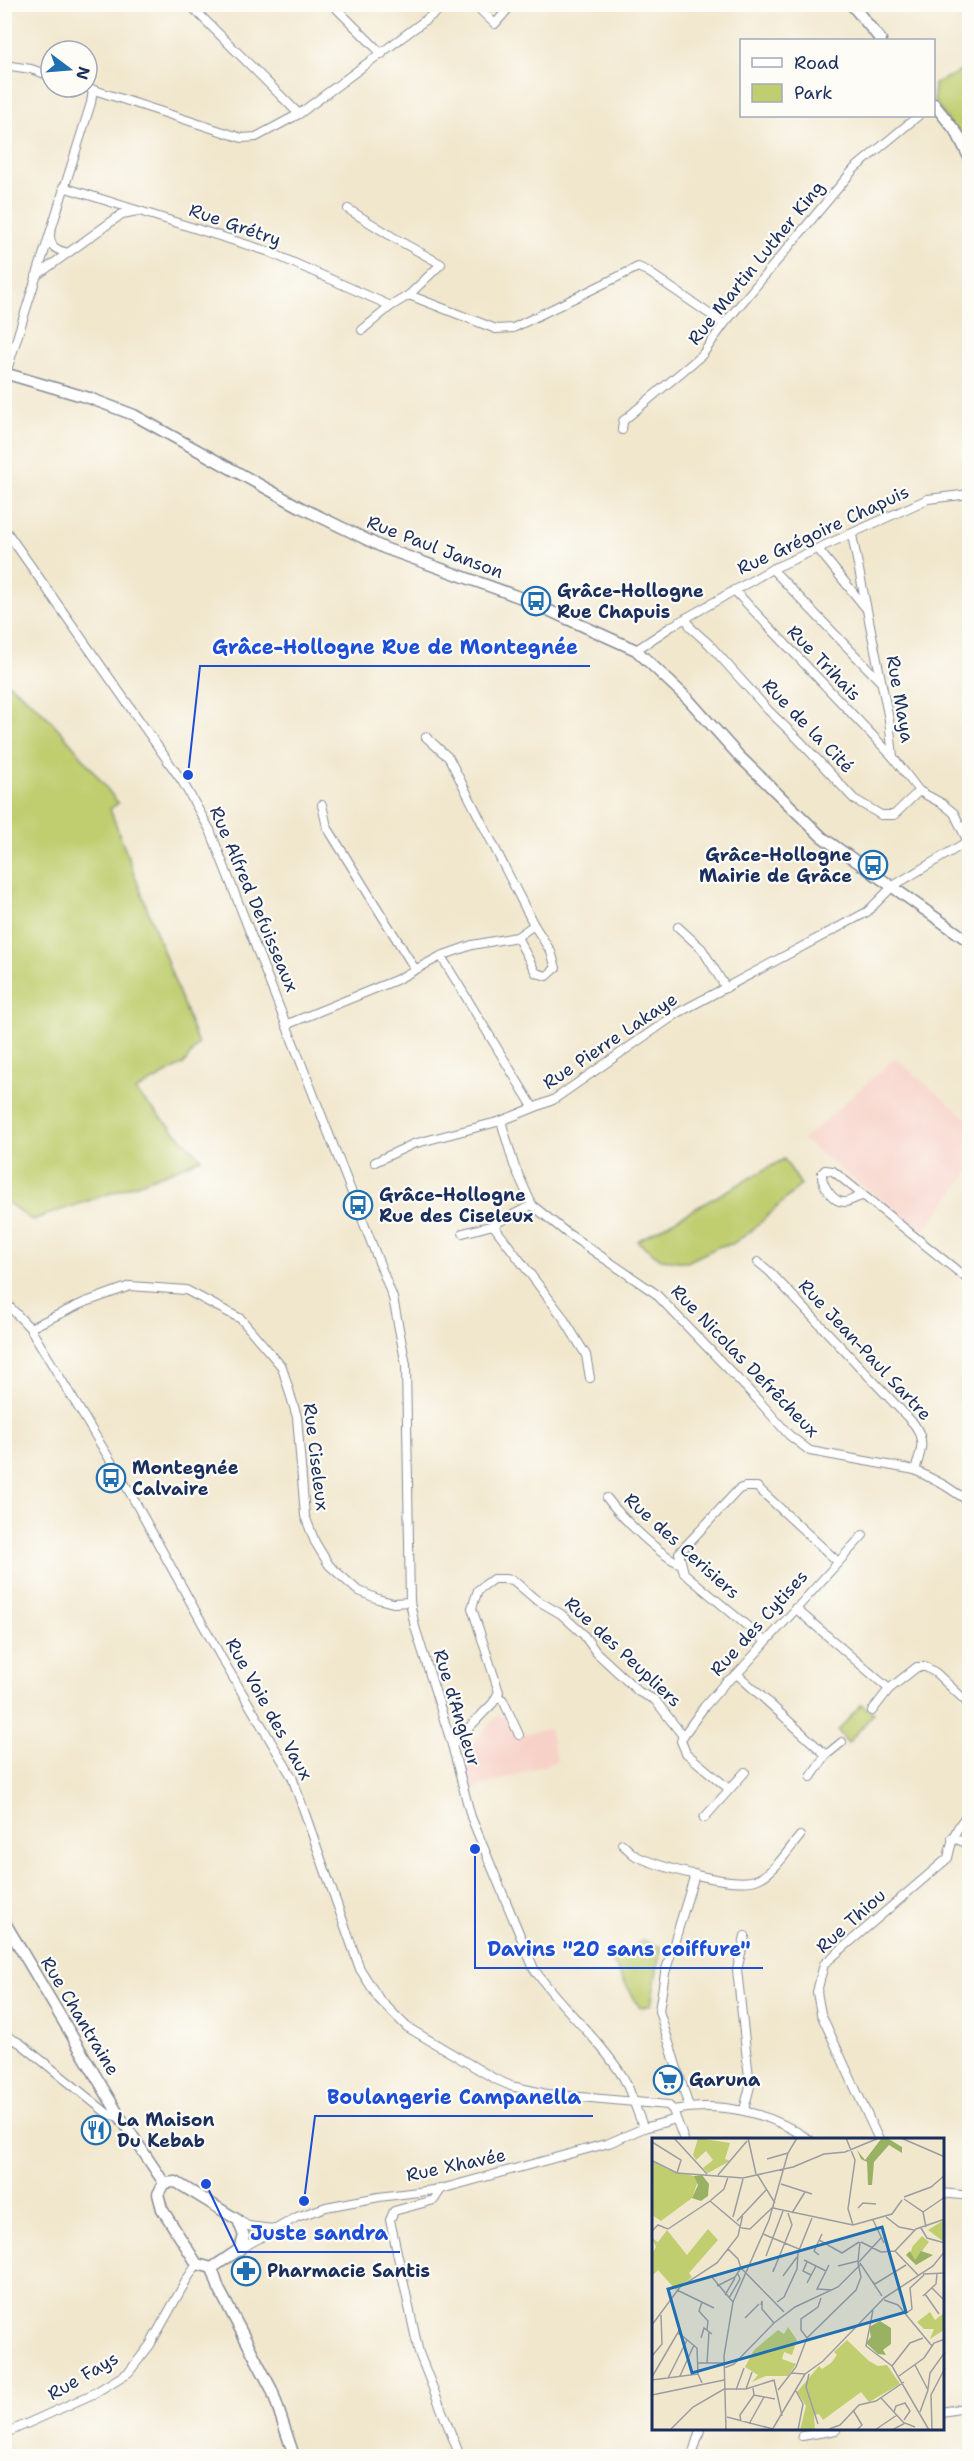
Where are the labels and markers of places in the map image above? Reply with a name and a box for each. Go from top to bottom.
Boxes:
place label: Grâce-Hollogne Rue Chapuis [557,579,704,624]
bus stop icon: Grâce-Hollogne Rue Chapuis [520,585,552,617]
callout: Grâce-Hollogne Rue de Montegnée [200,628,590,666]
place label: Grâce-Hollogne Mairie de Grâce [699,843,852,888]
bus stop icon: Grâce-Hollogne Mairie de Grâce [857,849,889,881]
place label: Grâce-Hollogne Rue des Ciseleux [379,1183,533,1228]
bus stop icon: Grâce-Hollogne Rue des Ciseleux [342,1189,374,1221]
place label: Montegnée Calvaire [132,1456,239,1501]
bus stop icon: Montegnée Calvaire [95,1462,127,1494]
callout: Davins "20 sans coiffure" [475,1930,763,1968]
supermarket icon: Garuna [652,2064,684,2096]
place label: Garuna [689,2068,761,2092]
callout: Boulangerie Campanella [315,2078,593,2116]
place label: La Maison Du Kebab [117,2108,215,2153]
restaurant icon: La Maison Du Kebab [80,2114,112,2146]
callout: Juste sandra [238,2214,400,2252]
pharmacy icon: Pharmacie Santis [230,2255,262,2287]
place label: Pharmacie Santis [267,2259,430,2283]

